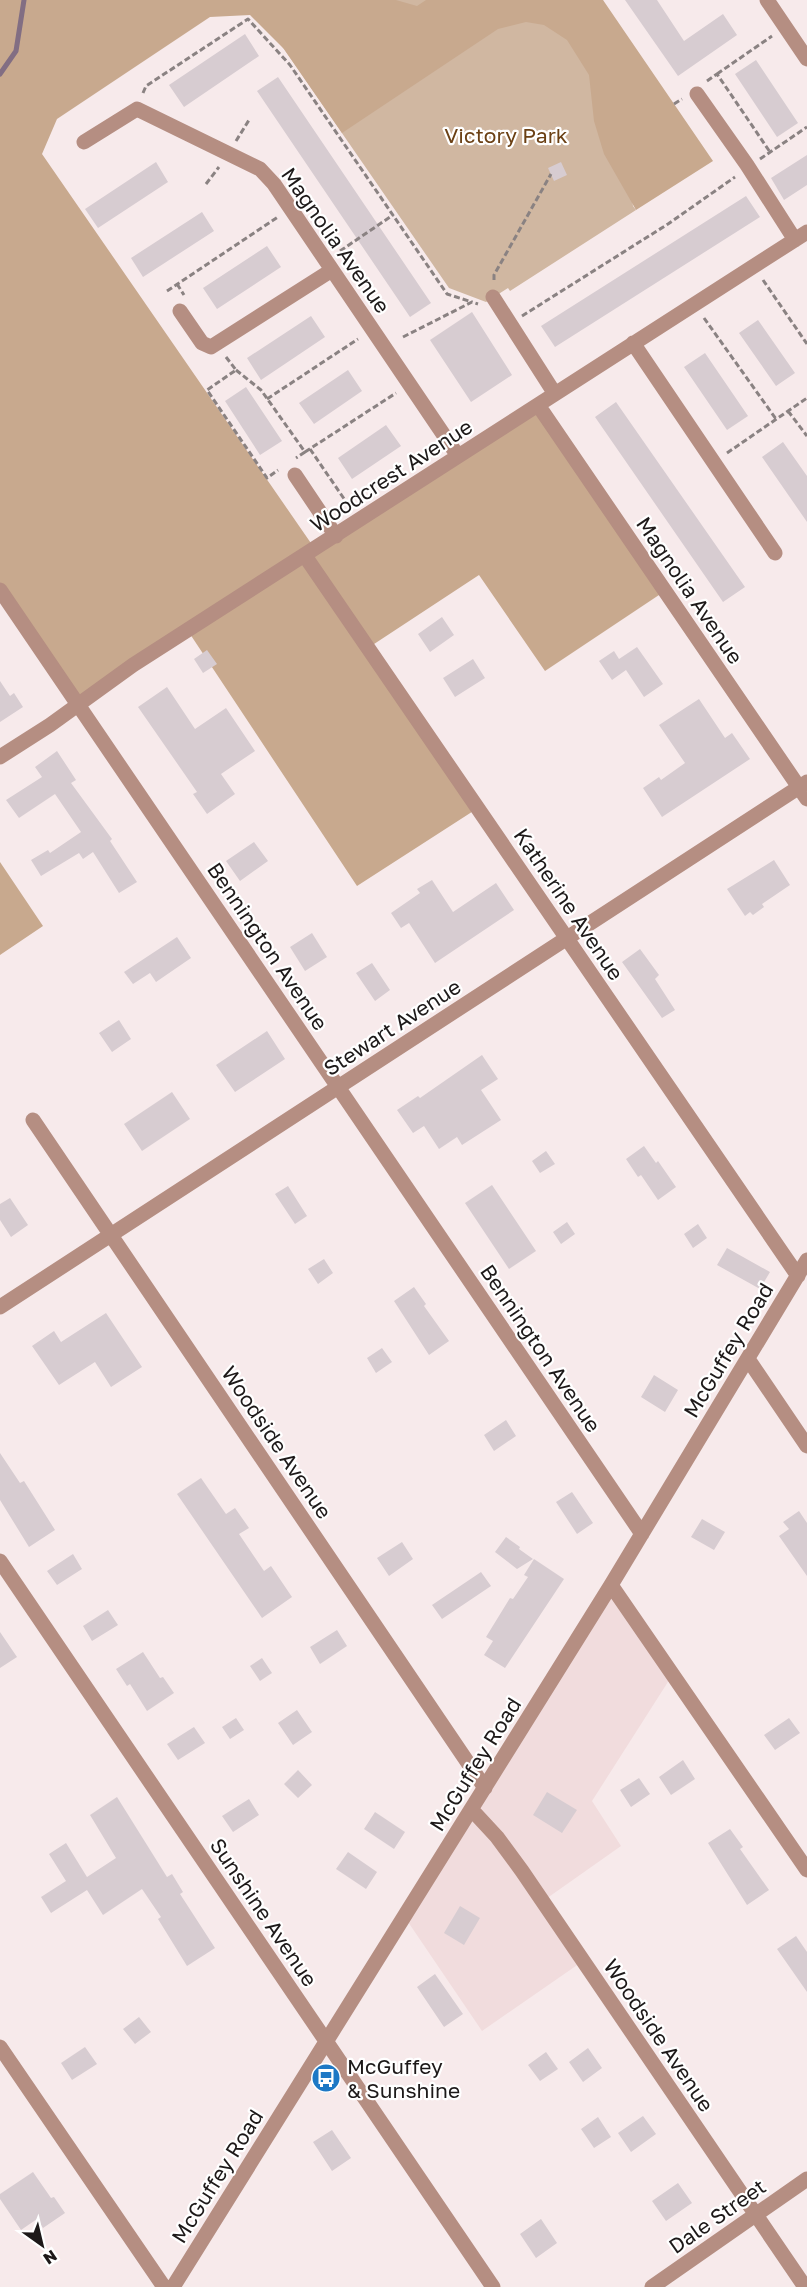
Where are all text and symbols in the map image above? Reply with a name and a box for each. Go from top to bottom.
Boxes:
park label: Victory Park [444,122,568,148]
street label: Magnolia Avenue [276,162,396,318]
street label: Woodcrest Avenue [305,413,477,537]
street label: Magnolia Avenue [631,511,749,669]
street label: Katherine Avenue [509,823,629,985]
street label: Bennington Avenue [202,857,334,1035]
street label: Stewart Avenue [319,973,465,1081]
street label: Bennington Avenue [475,1259,607,1437]
street label: McGuffey Road [678,1278,778,1422]
street label: Woodside Avenue [216,1361,338,1523]
street label: McGuffey Road [424,1692,526,1836]
street label: Sunshine Avenue [205,1833,323,1991]
street label: Woodside Avenue [598,1954,720,2116]
place label: McGuffey & Sunshine [347,2053,460,2103]
bus stop icon: McGuffey & Sunshine [310,2062,342,2094]
street label: McGuffey Road [166,2104,268,2248]
street label: Dale Street [663,2173,771,2259]
north arrow [12,2215,72,2275]
text: N [40,2246,61,2269]

